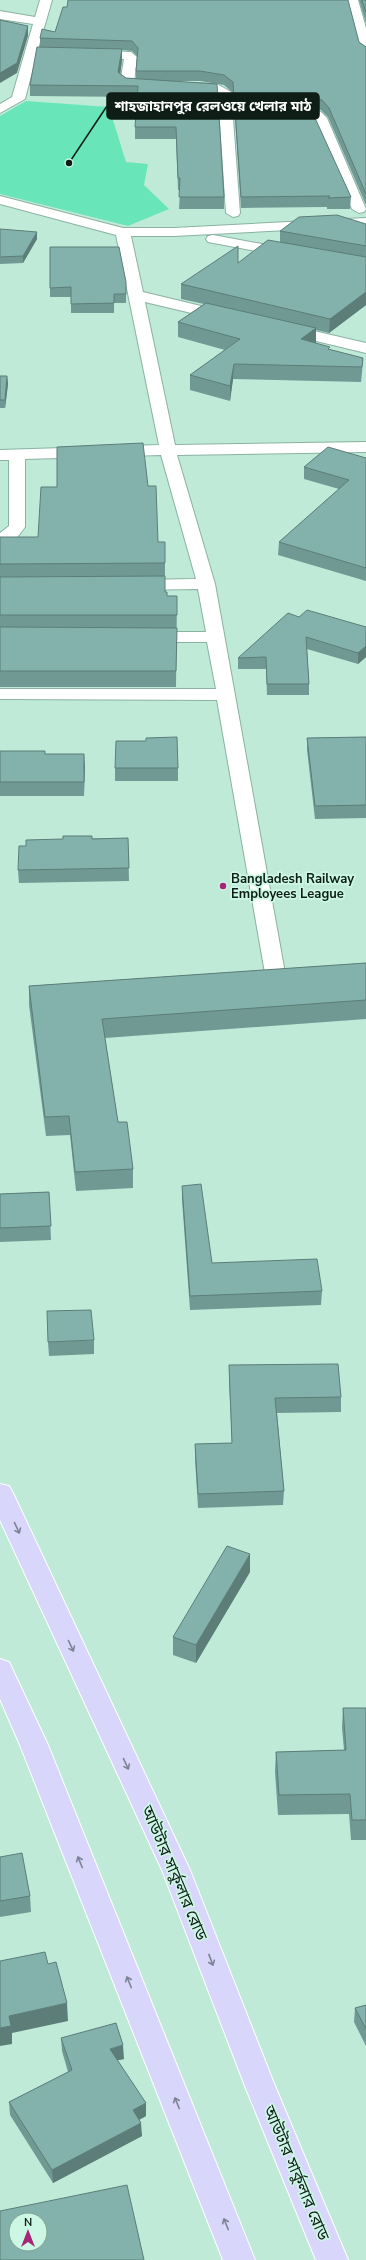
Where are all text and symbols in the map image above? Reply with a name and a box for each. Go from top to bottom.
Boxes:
callout: শাহজাহানপুর রেলওয়ে খেলার মাঠ [107,93,319,119]
text: শাহজাহানপুর রেলওয়ে খেলার মাঠ [114,97,312,116]
place label: Bangladesh Railway Employees League [231,870,354,903]
marker: Bangladesh Railway Employees League [218,881,228,891]
one-way arrow [14,1522,21,1534]
one-way arrow [68,1640,75,1652]
one-way arrow [123,1757,130,1769]
street label: আউটার সার্কুলার রোড [135,1801,213,1944]
one-way arrow [76,1856,84,1868]
one-way arrow [208,1954,216,1966]
one-way arrow [124,1977,132,1989]
one-way arrow [173,2097,181,2109]
street label: আউটার সার্কুলার রোড [257,2101,335,2244]
north arrow [8,2212,48,2252]
text: N [24,2215,32,2230]
one-way arrow [221,2218,229,2230]

